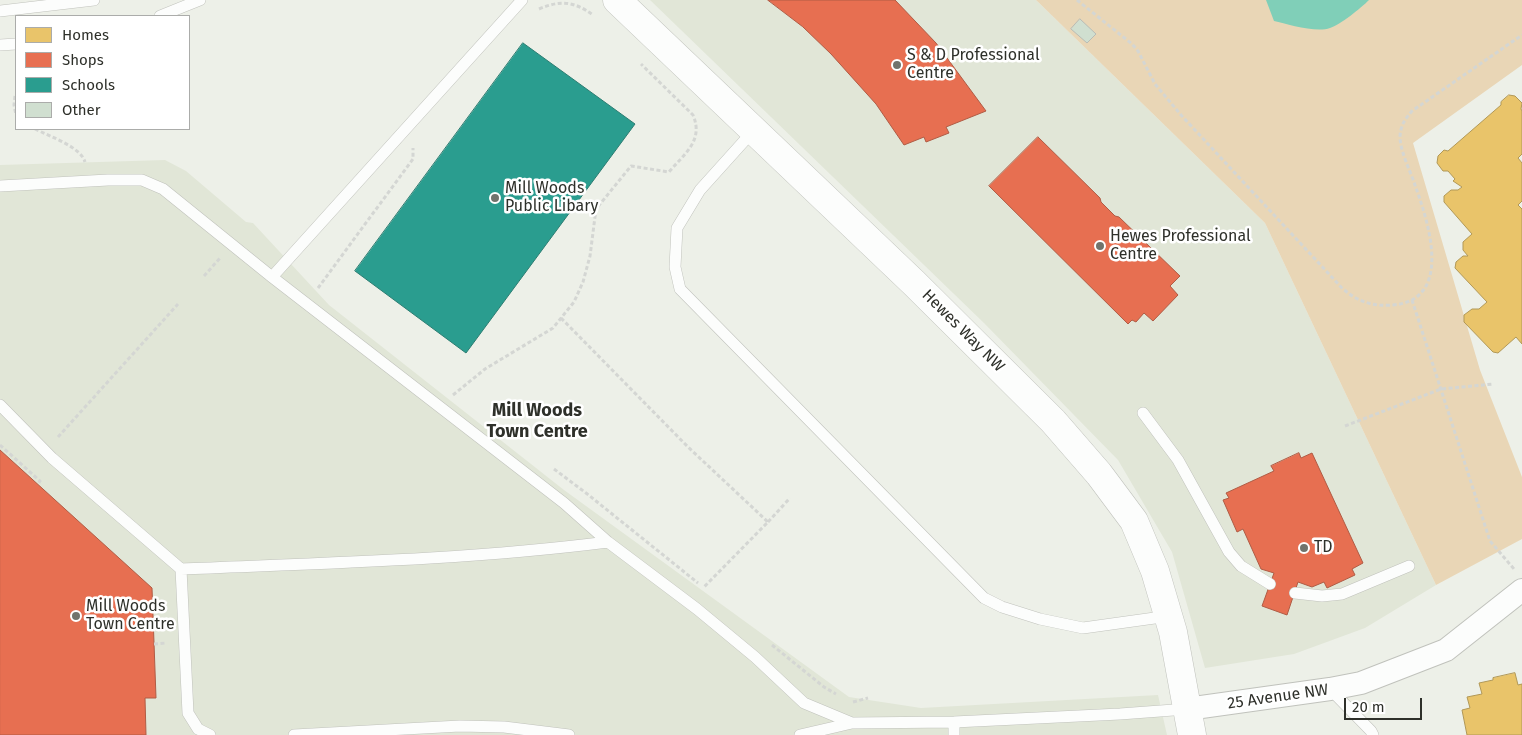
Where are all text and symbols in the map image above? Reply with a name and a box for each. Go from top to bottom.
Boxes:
legend [15,15,190,130]
text: Homes [62,26,109,44]
place label: S & D Professional Centre [907,46,1040,84]
text: Shops [62,51,104,69]
marker: S & D Professional Centre [891,59,903,71]
text: Schools [62,76,115,94]
text: Other [62,101,101,119]
place label: Mill Woods Public Libary [505,179,598,217]
marker: Mill Woods Public Libary [489,192,501,204]
place label: Hewes Professional Centre [1110,227,1251,265]
marker: Hewes Professional Centre [1094,240,1106,252]
street label: Hewes Way NW [918,286,1008,376]
district label: Mill Woods Town Centre [486,400,588,442]
place label: TD [1314,538,1333,558]
marker: TD [1298,542,1310,554]
place label: Mill Woods Town Centre [86,597,175,635]
marker: Mill Woods Town Centre [70,610,82,622]
street label: 25 Avenue NW [1226,680,1330,714]
scale bar [1347,688,1424,720]
text: 20 m [1352,698,1385,716]

